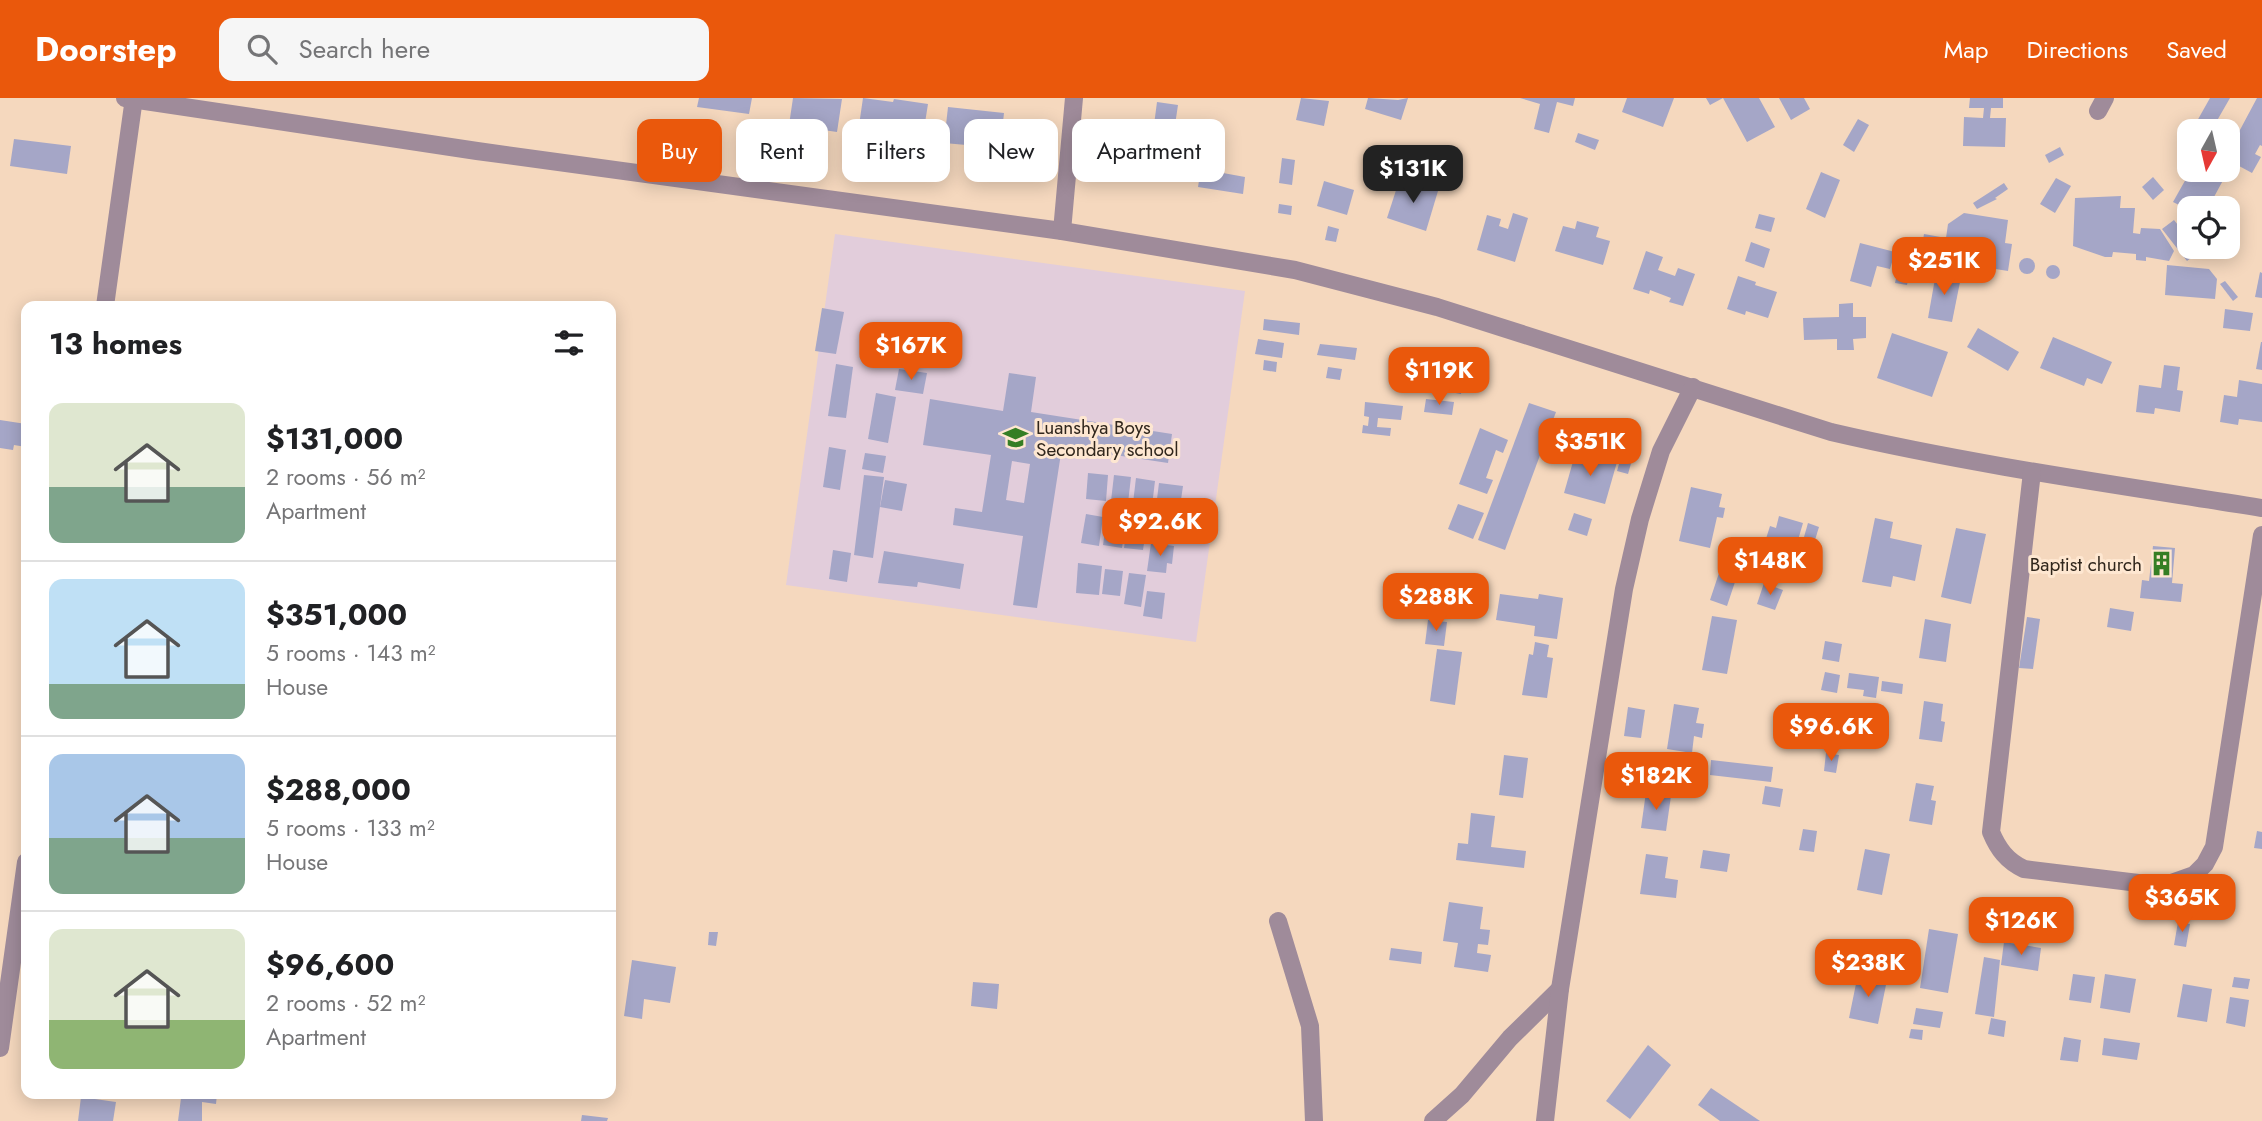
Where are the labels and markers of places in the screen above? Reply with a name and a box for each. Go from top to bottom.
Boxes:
pin: $131K [1364,146,1462,205]
pin: $251K [1895,238,1993,297]
pin: $167K [862,322,960,382]
pin: $119K [1390,348,1488,407]
place label: Luanshya Boys Secondary school [1036,414,1179,463]
pin: $351K [1541,418,1639,478]
school or university icon: Luanshya Boys Secondary school [1002,424,1030,452]
pin: $92.6K [1103,498,1217,558]
pin: $148K [1721,538,1819,597]
building icon: Baptist church [2148,550,2176,578]
place label: Baptist church [2030,551,2142,578]
pin: $288K [1387,574,1485,633]
pin: $96.6K [1774,704,1888,763]
pin: $182K [1607,752,1705,812]
pin: $365K [2133,874,2231,934]
pin: $126K [1972,898,2070,957]
pin: $238K [1819,940,1917,999]

